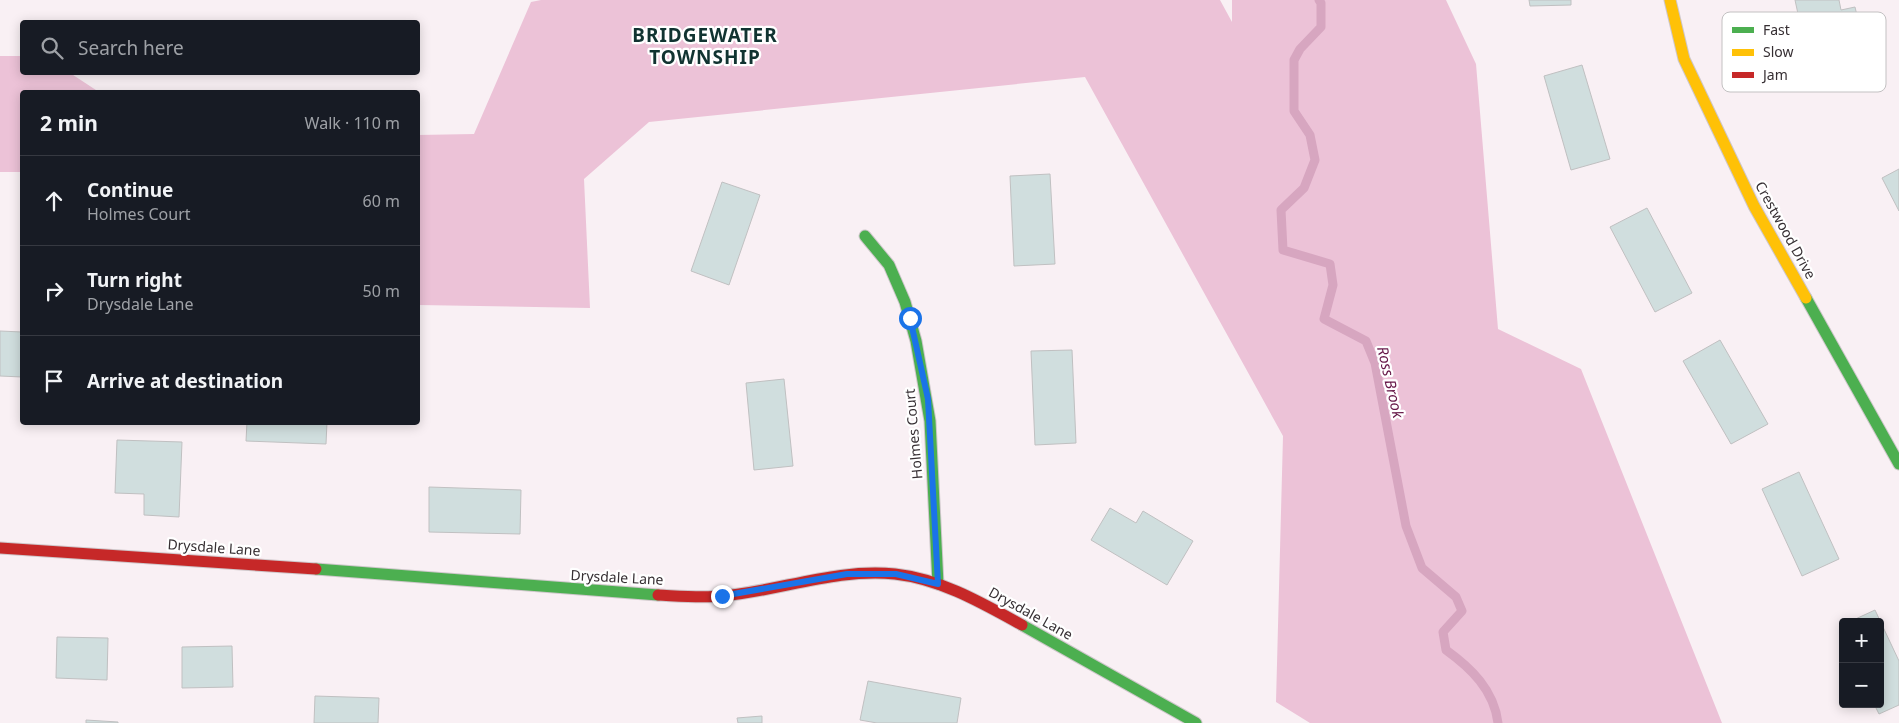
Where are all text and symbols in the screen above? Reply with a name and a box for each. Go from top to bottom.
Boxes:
legend [1722,12,1886,92]
search box [20,20,420,75]
text: Fast [1763,20,1790,39]
district label: BRIDGEWATER TOWNSHIP [632,22,778,70]
icon: search [38,34,66,62]
text: Search here [78,35,184,61]
text: Slow [1763,42,1794,61]
text: Jam [1761,65,1788,84]
text: 2 min [40,109,98,137]
text: Walk · 110 m [305,112,400,134]
text: Continue [87,177,173,203]
street label: Crestwood Drive [1751,178,1821,282]
icon: ahead [40,187,68,215]
text: 60 m [363,190,400,212]
text: Holmes Court [87,203,191,225]
text: Turn right [87,267,182,293]
icon: right [40,277,68,305]
text: 50 m [363,280,400,302]
text: Drysdale Lane [87,293,194,315]
route start [899,307,922,330]
water label: Ross Brook [1373,344,1409,420]
icon: arrive [40,367,68,395]
text: Arrive at destination [87,368,283,394]
street label: Holmes Court [900,388,926,480]
street label: Drysdale Lane [167,534,261,560]
street label: Drysdale Lane [570,565,664,589]
street label: Drysdale Lane [986,582,1076,644]
route end [711,585,734,608]
map controls [1839,618,1884,708]
button: + [1839,618,1884,663]
button: − [1839,663,1884,708]

